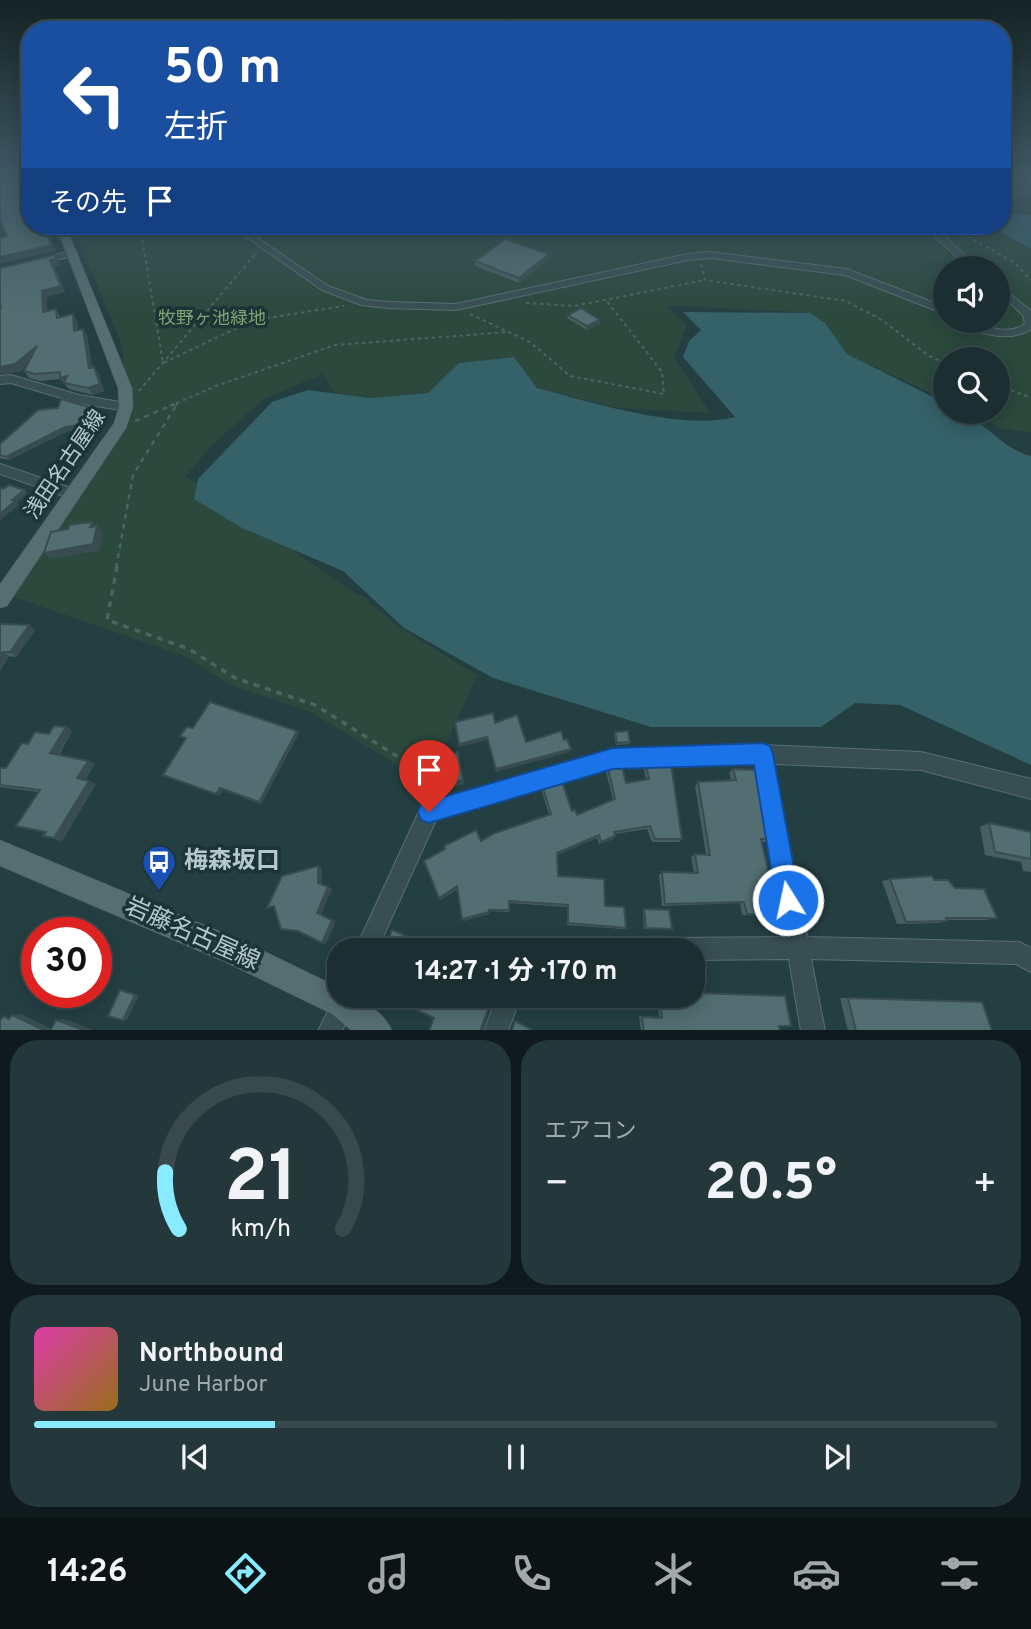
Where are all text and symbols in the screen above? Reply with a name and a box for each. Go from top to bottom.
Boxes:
text: 50 m [164,39,281,101]
icon: left [49,49,140,140]
text: 左折 [164,109,228,149]
icon: arrive [141,182,179,220]
text: その先 [49,188,127,221]
map controls [933,256,1010,424]
button: sound [933,256,1010,333]
park label: 牧野ヶ池緑地 [158,308,266,331]
button: search [933,347,1010,424]
street label: 浅田名古屋線 [20,405,112,525]
pin [399,740,459,812]
icon: arrive [410,751,448,789]
bus stop icon: 梅森坂口 [140,843,178,892]
place label: 梅森坂口 [184,847,280,877]
position arrow [751,863,825,937]
street label: 岩藤名古屋線 [120,892,264,978]
speed limit sign: 30 [21,917,112,1008]
text: 14:27 · 1 分 · 170 m [415,956,617,989]
text: エアコン [545,1118,637,1147]
text: 21 [223,1135,297,1227]
text: 20.5° [705,1152,837,1218]
text: − [545,1161,569,1210]
text: + [972,1161,997,1210]
text: km/h [230,1213,291,1245]
text: Northbound [139,1338,284,1371]
text: June Harbor [139,1371,267,1400]
icon: previous [176,1438,214,1476]
icon: pause [497,1438,535,1476]
icon: next [818,1438,856,1476]
icon: directions [221,1549,270,1598]
icon: music [364,1549,413,1598]
icon: phone [507,1549,556,1598]
icon: climate [649,1549,698,1598]
icon: car [792,1549,841,1598]
icon: filters [935,1549,984,1598]
text: 14:26 [47,1553,127,1593]

